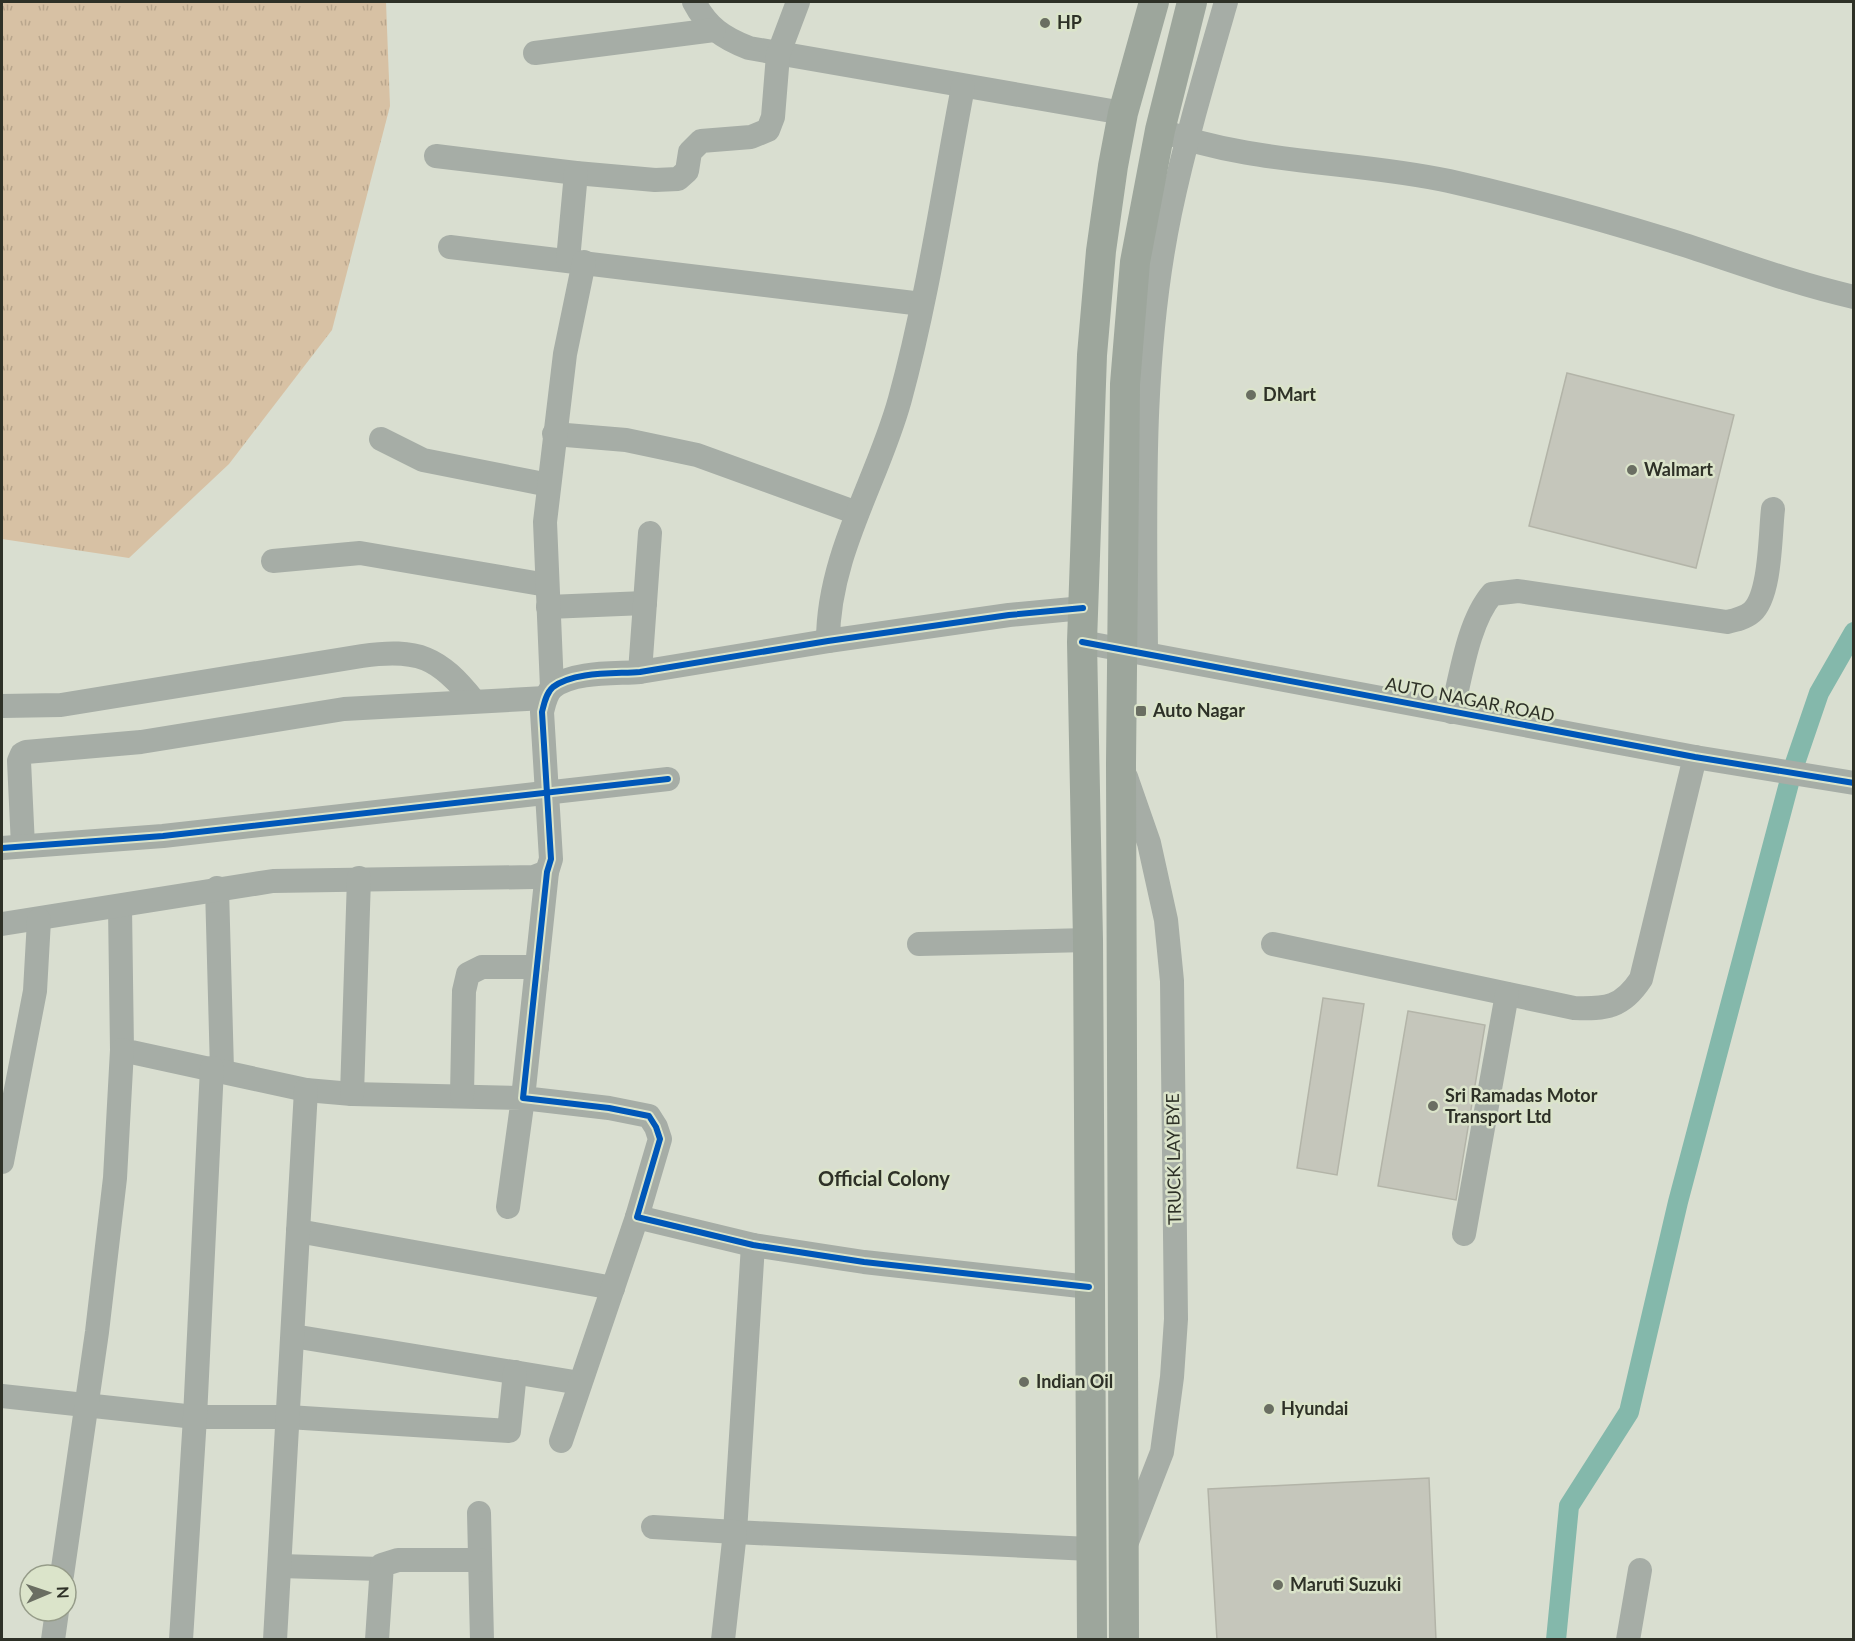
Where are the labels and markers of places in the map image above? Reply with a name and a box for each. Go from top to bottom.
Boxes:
place label: HP [1057,11,1082,33]
marker: HP [1038,16,1052,30]
place label: DMart [1263,383,1316,405]
marker: DMart [1244,388,1258,402]
place label: Walmart [1644,458,1713,480]
marker: Walmart [1625,463,1639,477]
place label: Auto Nagar [1152,699,1245,721]
marker: Auto Nagar [1134,704,1148,718]
place label: Sri Ramadas Motor Transport Ltd [1445,1084,1598,1127]
marker: Sri Ramadas Motor Transport Ltd [1426,1099,1440,1113]
place label: Indian Oil [1036,1370,1113,1392]
marker: Indian Oil [1017,1375,1031,1389]
place label: Hyundai [1281,1397,1348,1419]
marker: Hyundai [1262,1402,1276,1416]
place label: Maruti Suzuki [1290,1573,1401,1595]
marker: Maruti Suzuki [1271,1578,1285,1592]

